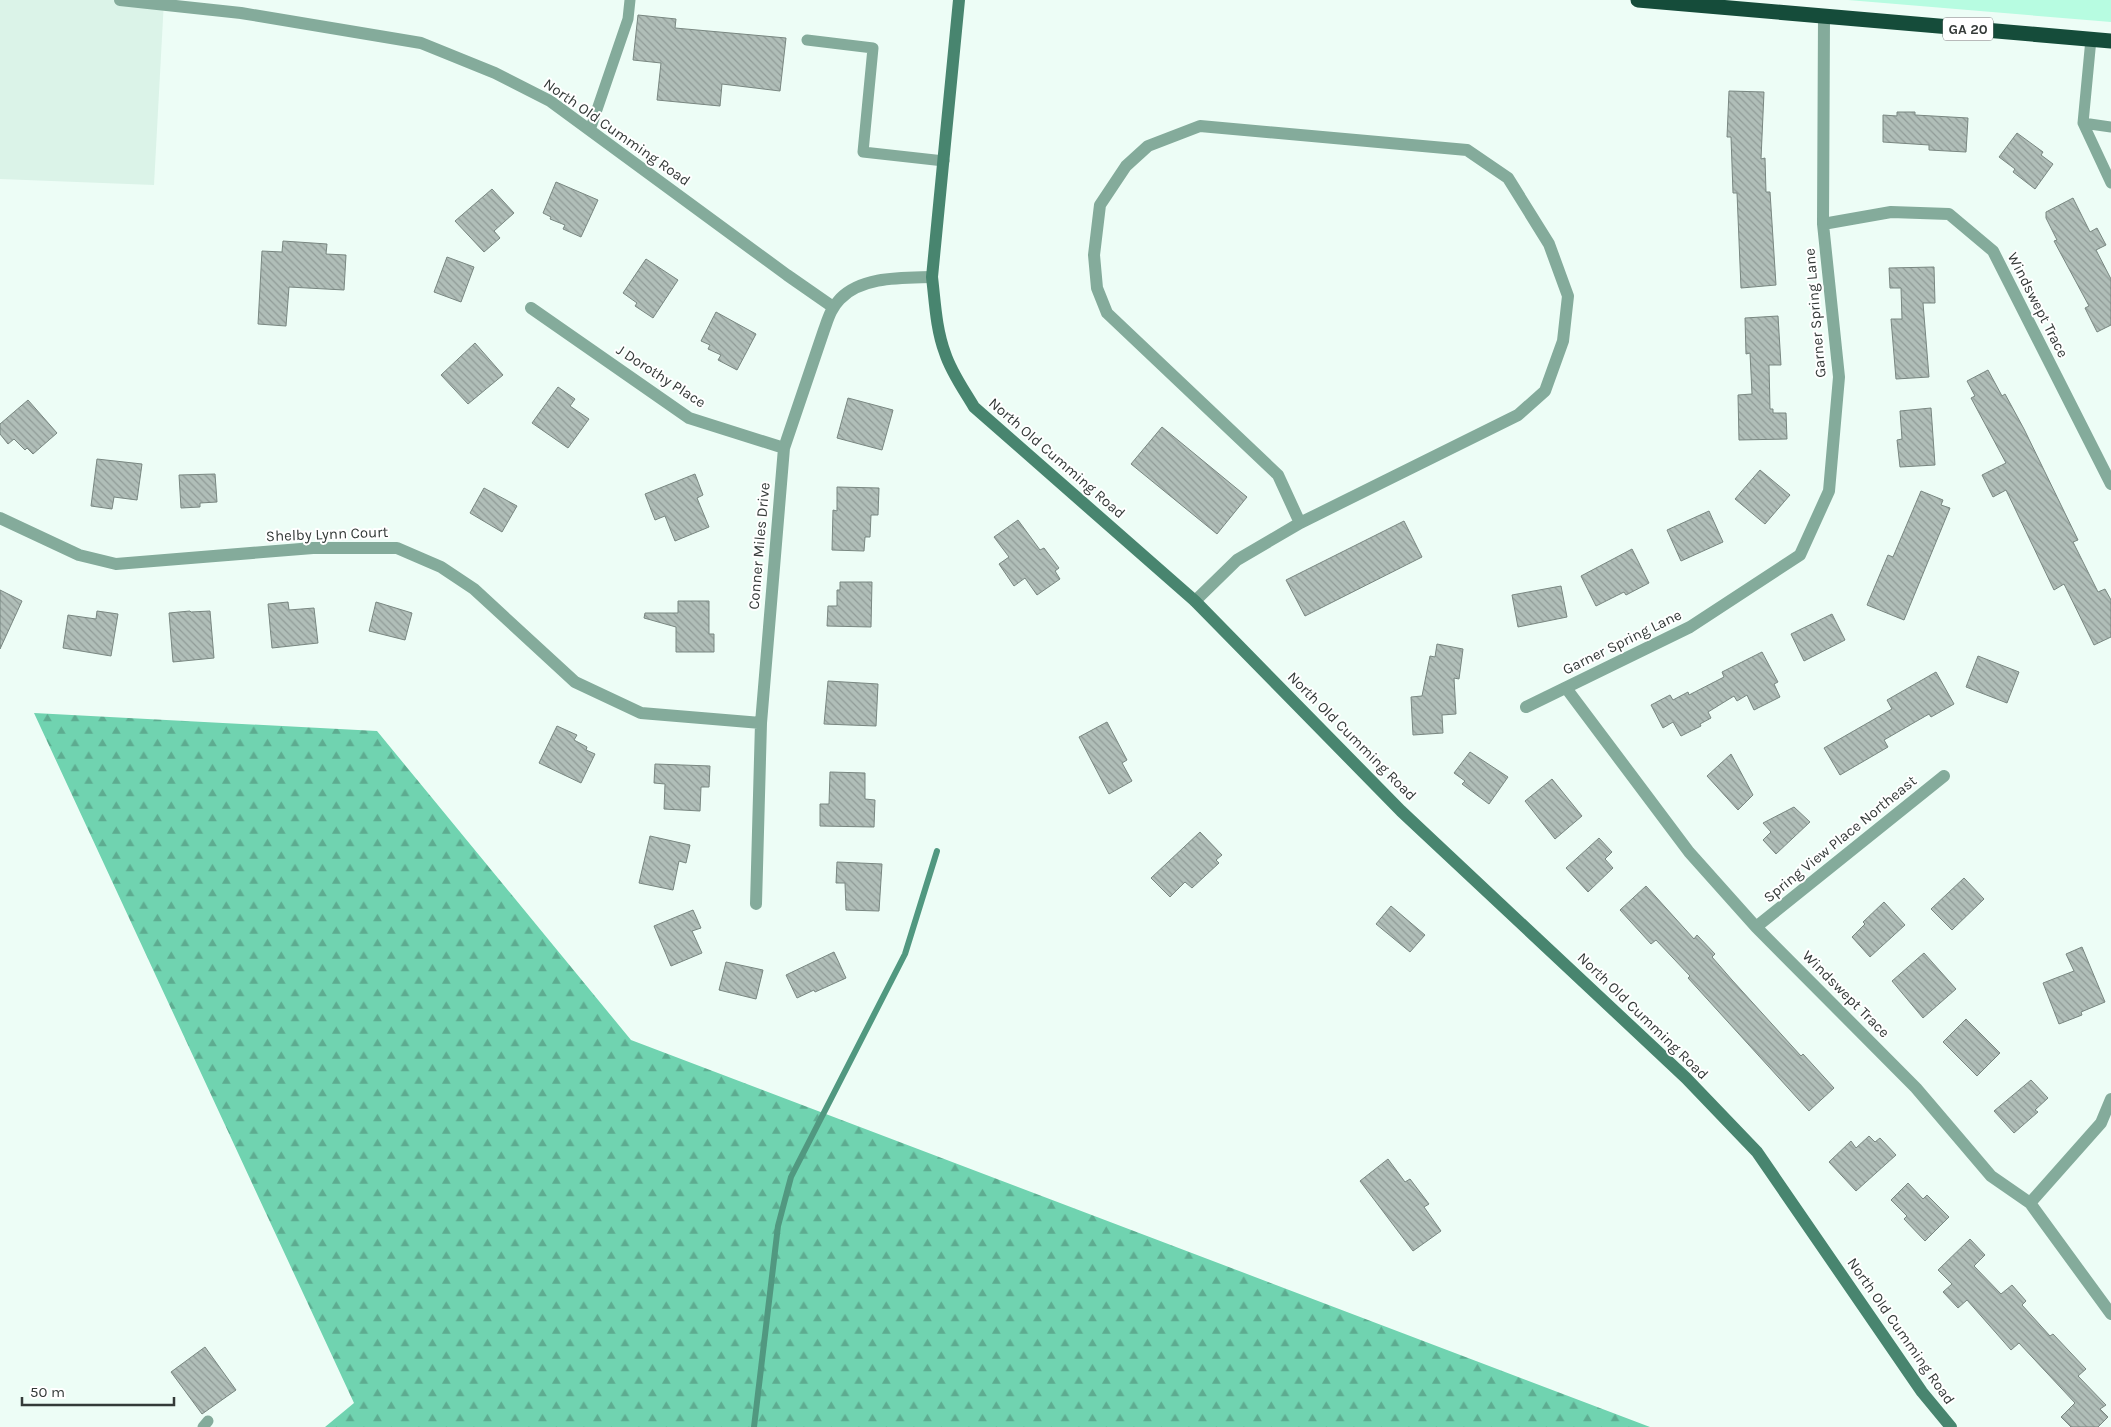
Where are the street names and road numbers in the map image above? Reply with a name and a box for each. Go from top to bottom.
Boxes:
road number: GA 20 [1943,18,1993,40]
street label: North Old Cumming Road [540,74,694,190]
street label: Garner Spring Lane [1800,248,1830,378]
street label: Windswept Trace [2004,249,2072,361]
street label: J Dorothy Place [613,340,709,412]
street label: North Old Cumming Road [985,394,1129,522]
street label: Conner Miles Drive [744,482,774,610]
street label: Shelby Lynn Court [266,523,389,545]
street label: Garner Spring Lane [1560,605,1684,679]
street label: North Old Cumming Road [1284,668,1420,804]
street label: Spring View Place Northeast [1760,771,1920,906]
street label: Windswept Trace [1799,947,1893,1041]
street label: North Old Cumming Road [1574,949,1712,1083]
street label: North Old Cumming Road [1843,1254,1959,1408]

